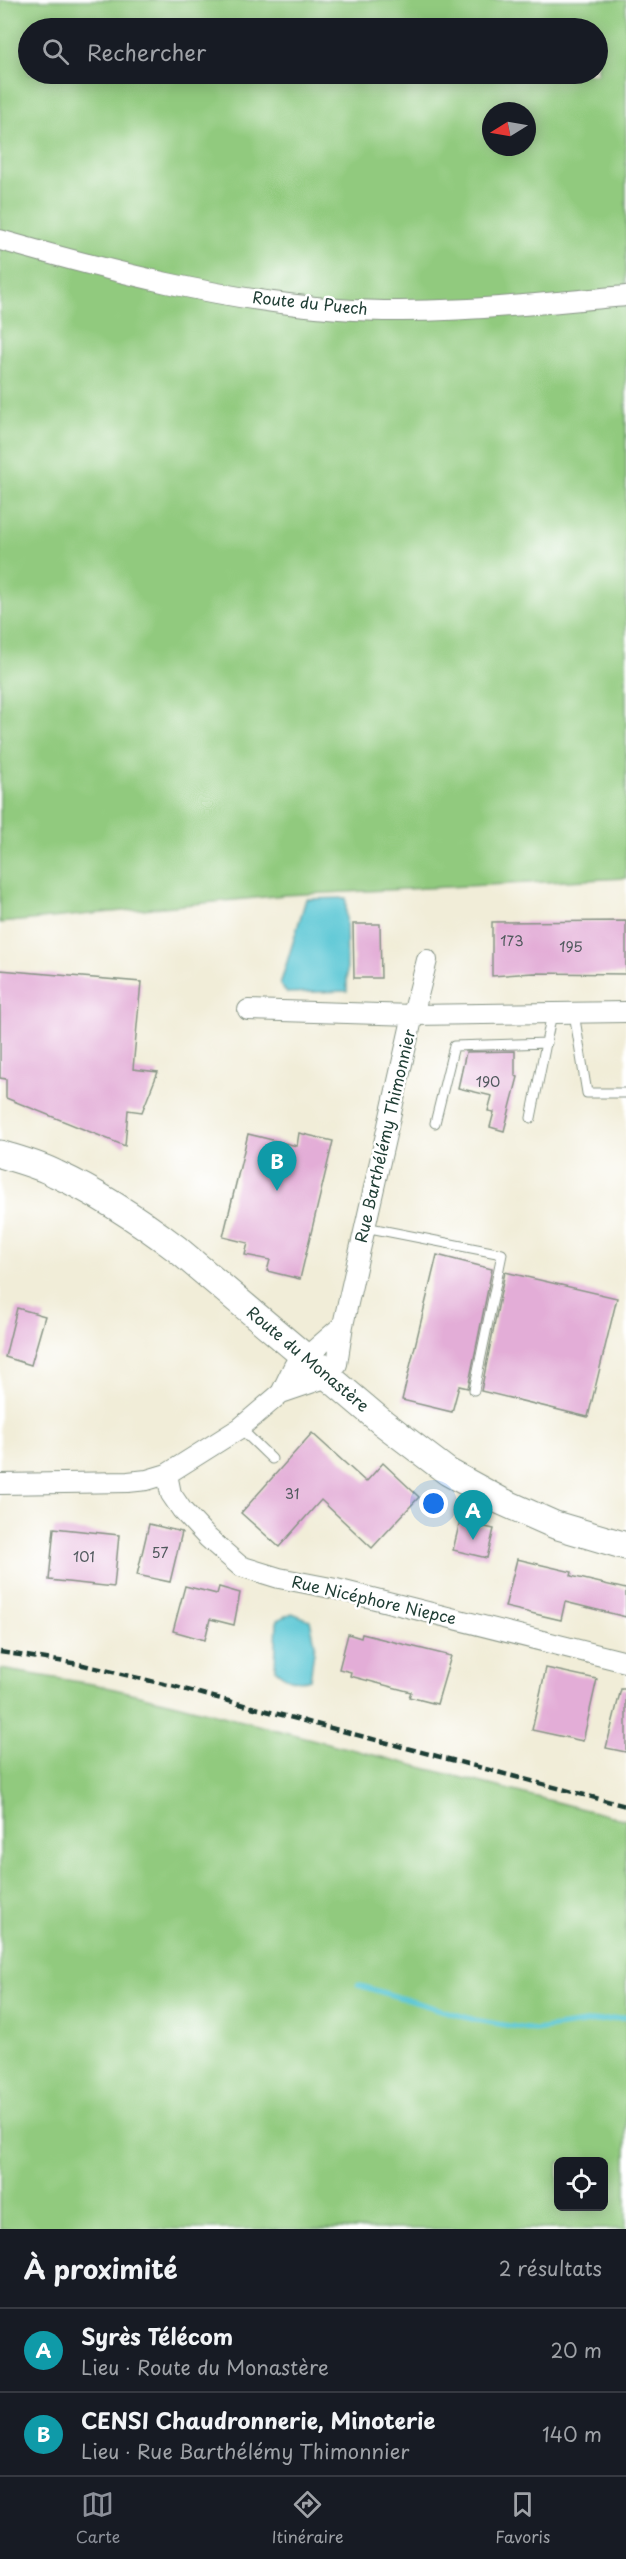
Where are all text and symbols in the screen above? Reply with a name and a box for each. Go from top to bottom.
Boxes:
search box [18,18,608,84]
icon: search [39,35,72,68]
text: Rechercher [87,35,206,68]
north arrow [482,102,536,156]
street label: Route du Puech [251,284,369,320]
house number: 173 [500,930,524,951]
house number: 195 [559,936,583,957]
street label: Rue Barthélémy Thimonnier [348,1026,420,1245]
house number: 190 [476,1071,500,1092]
pin: B [258,1142,296,1191]
street label: Route du Monastère [242,1300,375,1417]
house number: 31 [285,1483,299,1504]
your location [419,1489,448,1518]
pin: A [454,1490,492,1540]
house number: 57 [152,1542,168,1563]
house number: 101 [73,1546,95,1567]
street label: Rue Nicéphore Niepce [290,1568,459,1630]
map controls [554,2157,608,2211]
button: locate [554,2157,608,2211]
text: À proximité [24,2249,178,2288]
text: 2 résultats [499,2253,602,2283]
text: Syrès Télécom [81,2319,233,2352]
text: A [36,2335,51,2365]
text: 20 m [550,2335,602,2365]
text: Lieu · Route du Monastère [81,2352,329,2382]
text: CENSI Chaudronnerie, Minoterie [81,2403,435,2436]
text: B [37,2419,50,2449]
text: 140 m [542,2419,602,2449]
text: Lieu · Rue Barthélémy Thimonnier [81,2436,409,2466]
tab: Carte [76,2488,120,2548]
tab: Itinéraire [272,2488,344,2548]
tab: Favoris [495,2488,550,2548]

